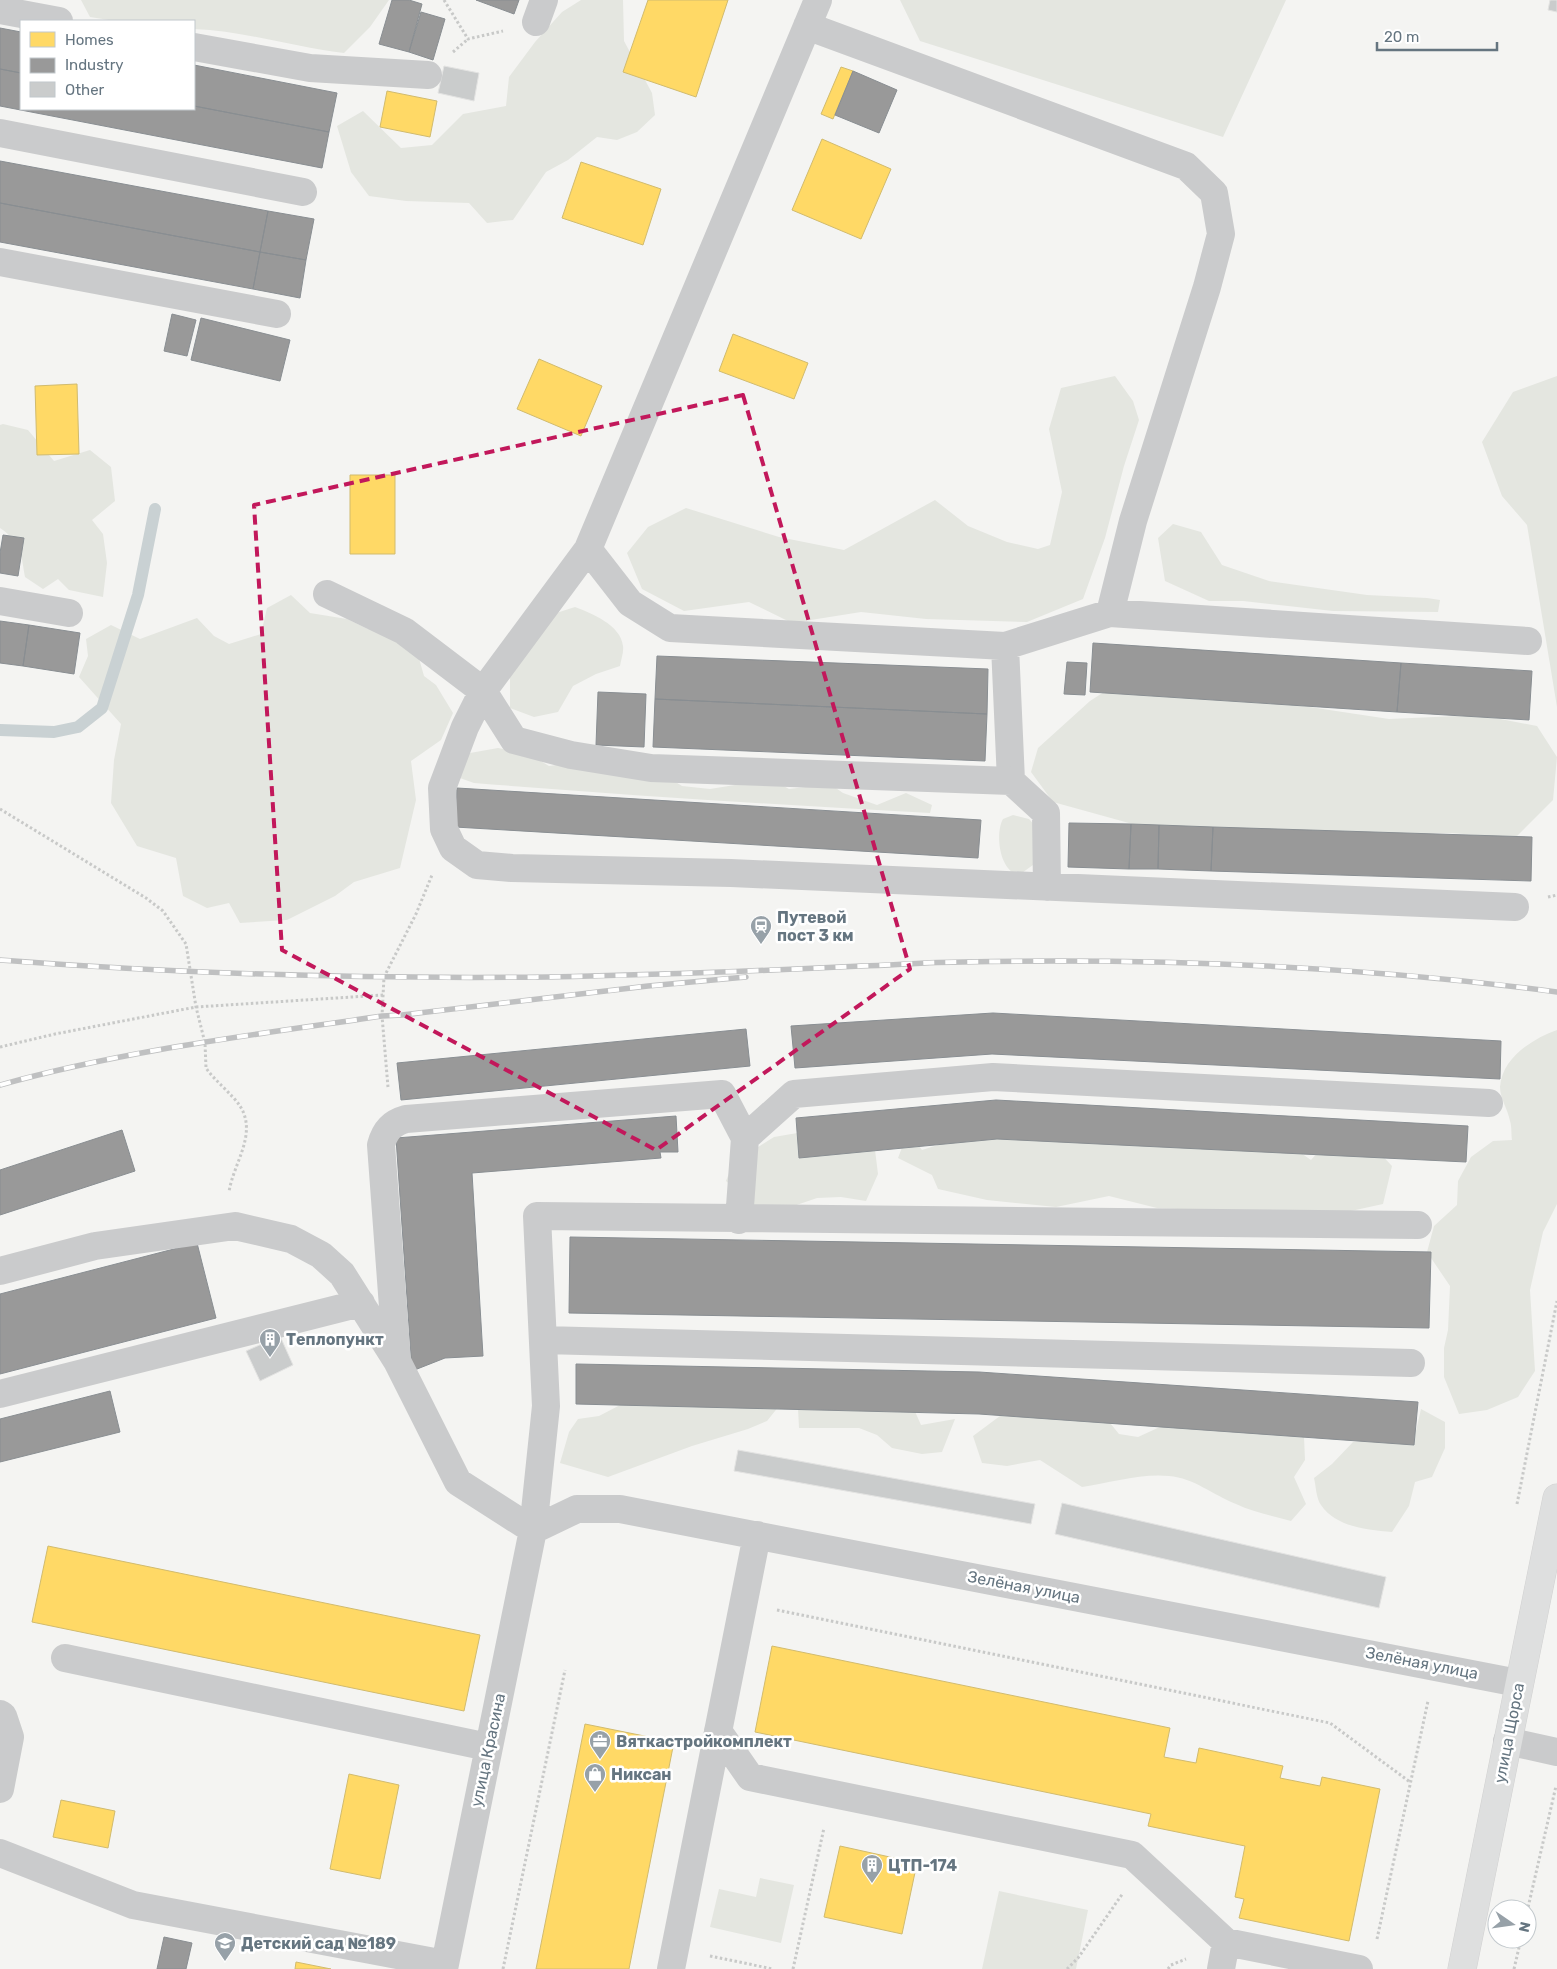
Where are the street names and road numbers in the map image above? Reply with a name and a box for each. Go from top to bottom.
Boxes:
street label: Зелёная улица [966,1567,1082,1607]
street label: Зелёная улица [1364,1643,1480,1683]
street label: улица Щорса [1490,1681,1528,1785]
street label: улица Красина [467,1691,509,1809]

